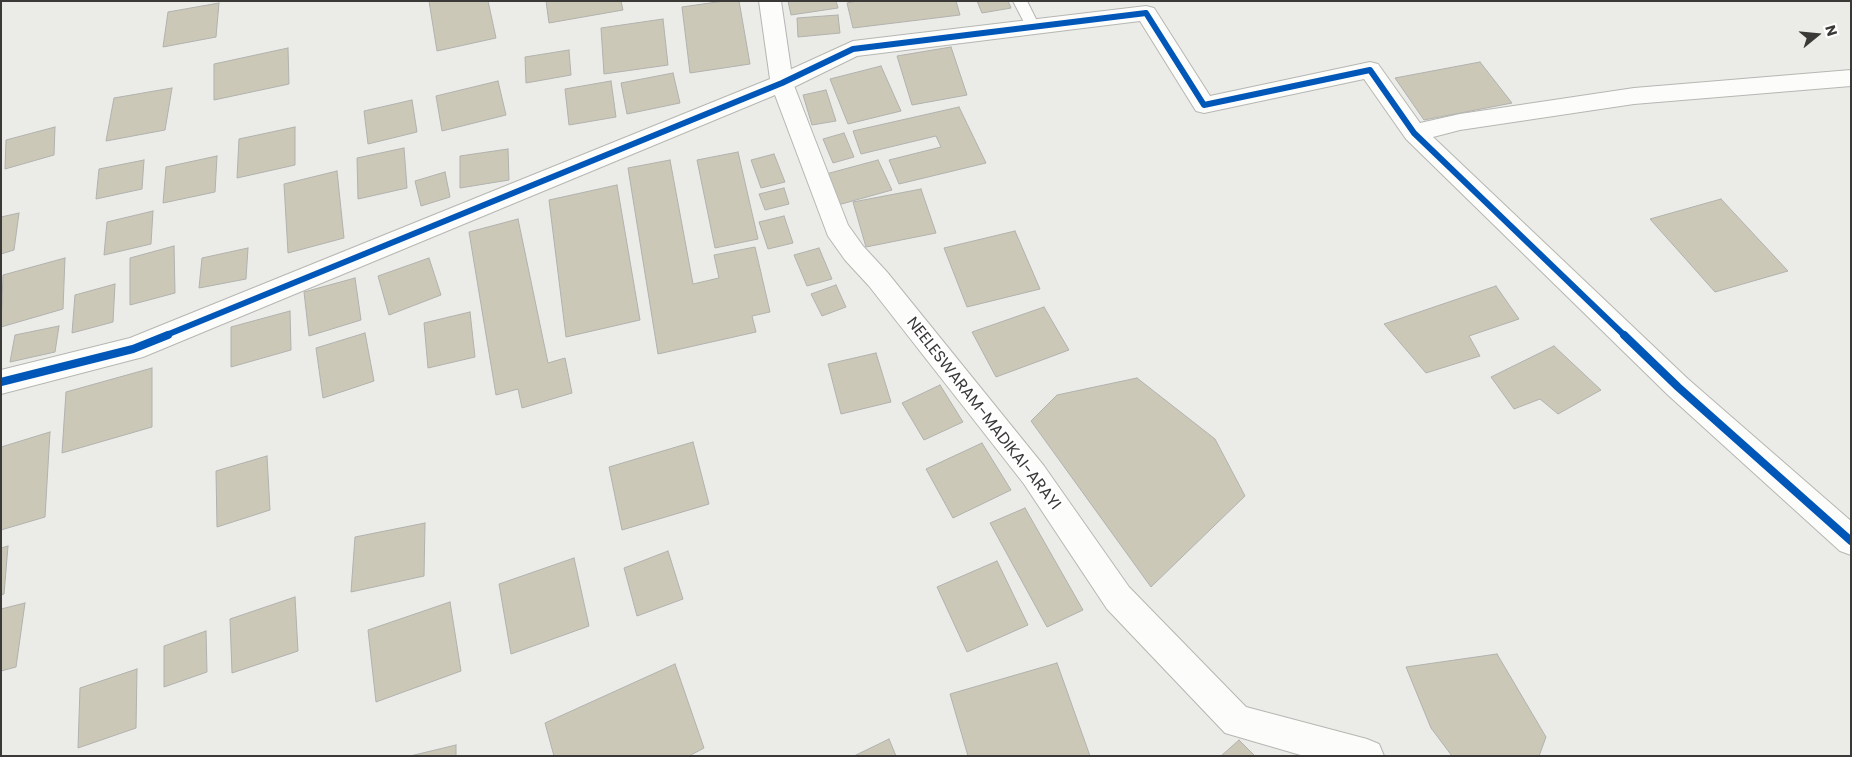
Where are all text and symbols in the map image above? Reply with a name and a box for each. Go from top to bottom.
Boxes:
north arrow [1792,10,1842,60]
text: N [1820,23,1842,39]
street label: NEELESWARAM-MADIKAI-ARAYI [902,314,1064,514]

